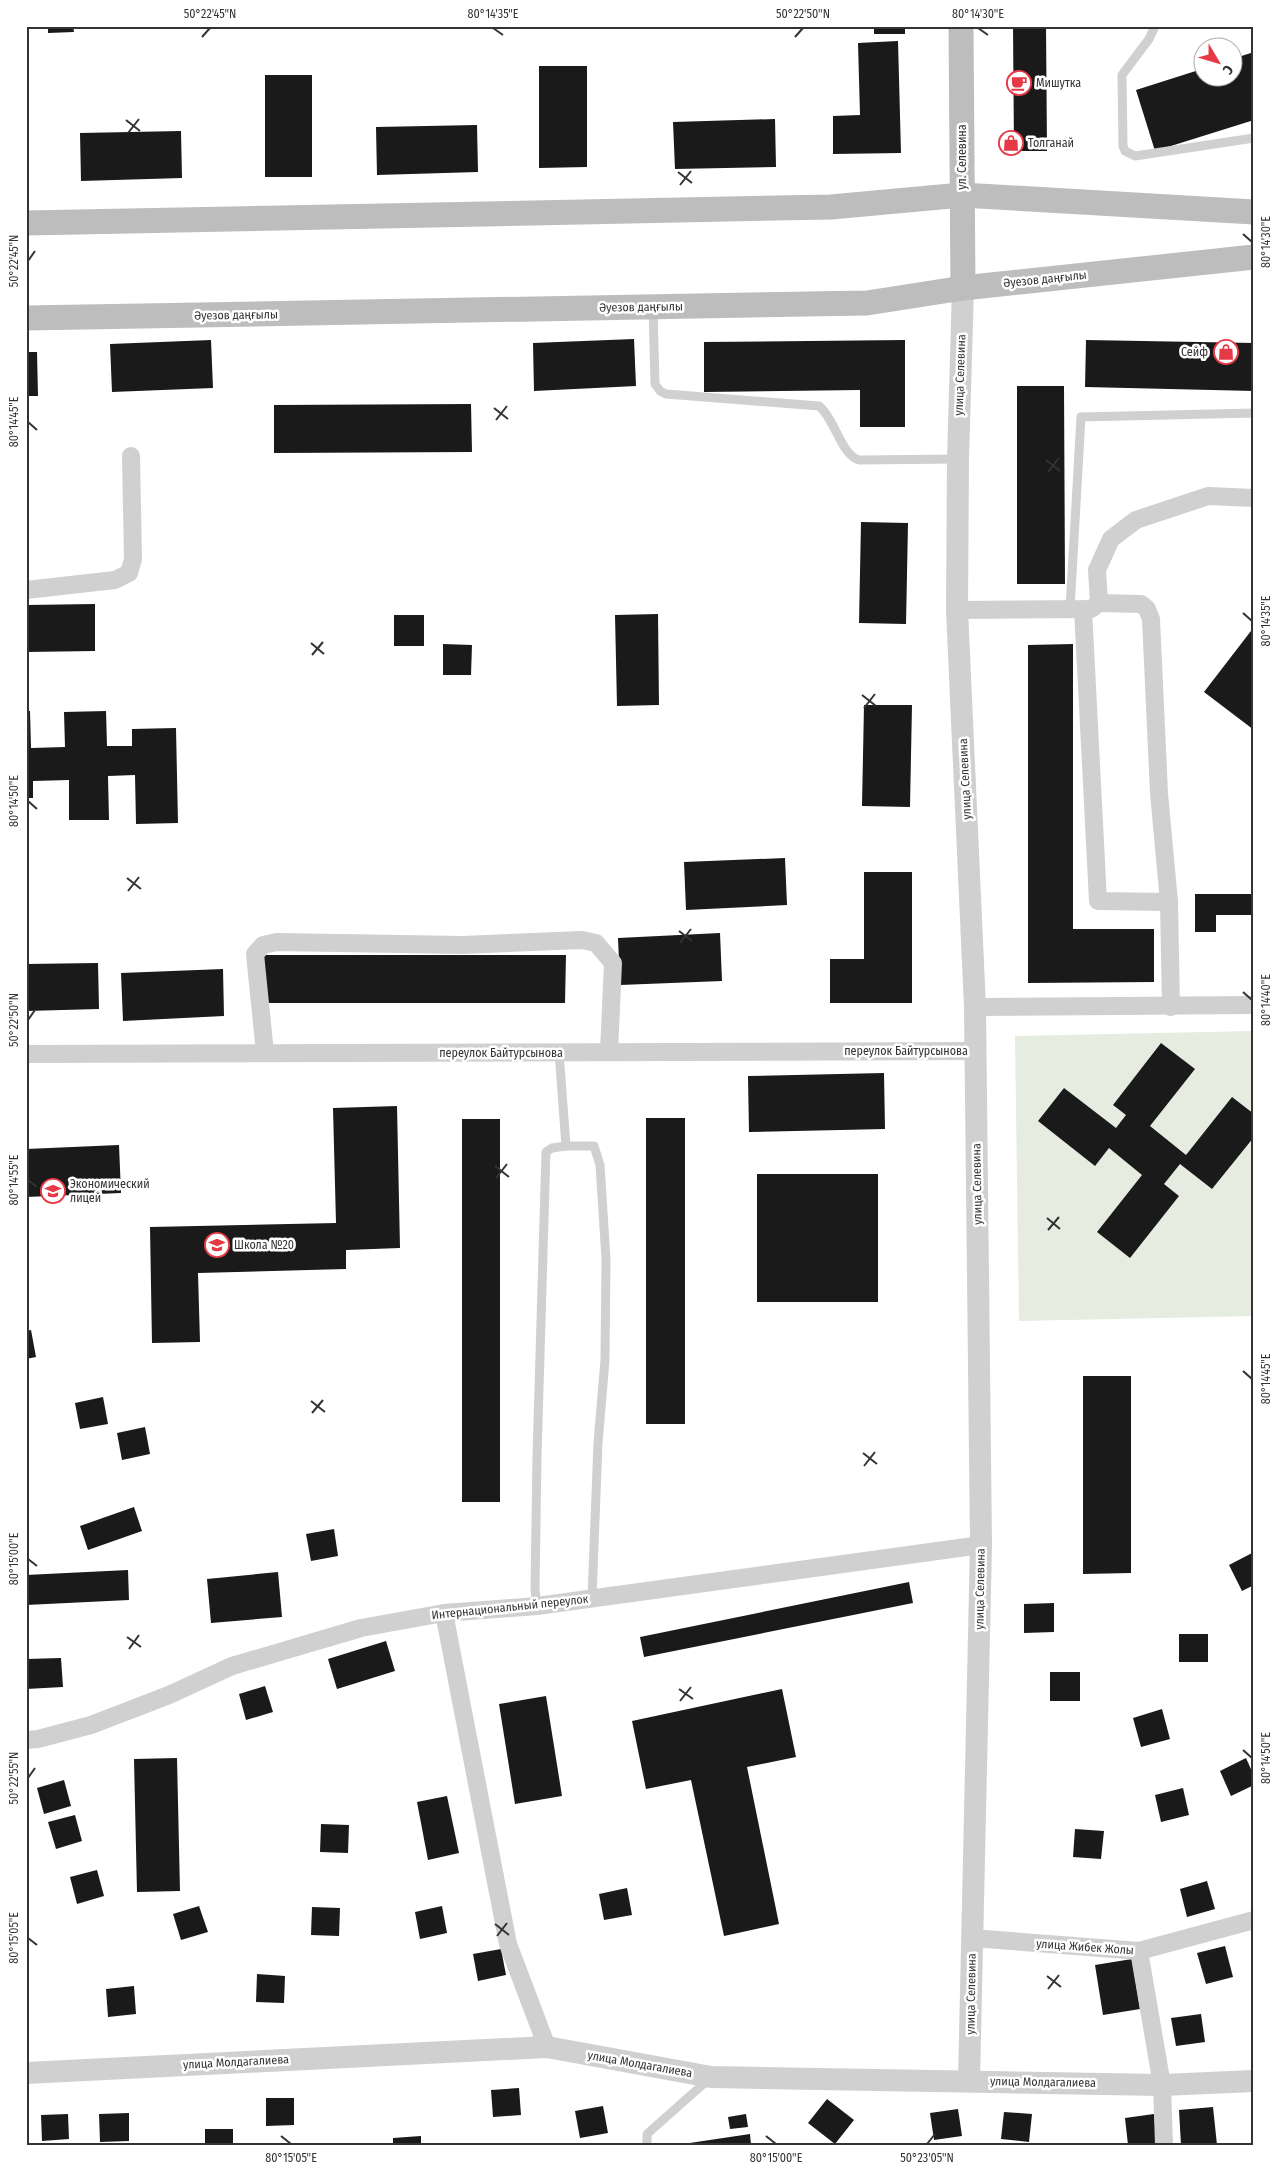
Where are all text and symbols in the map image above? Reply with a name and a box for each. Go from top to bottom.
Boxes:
text: 50°22'45"N [184,7,236,21]
text: 80°14'35"E [468,7,519,21]
text: 50°22'50"N [776,7,830,21]
text: 80°14'30"E [952,7,1004,21]
north arrow [1192,38,1242,88]
text: С [1218,62,1237,78]
cafe icon: Мишутка [1006,70,1032,96]
place label: Мишутка [1036,76,1081,90]
street label: ул. Селевина [955,124,969,190]
shop icon: Толганай [998,130,1024,156]
place label: Толганай [1028,136,1074,150]
text: 80°14'30"E [1259,216,1273,268]
text: 50°22'45"N [7,235,21,287]
street label: Әуезов даңғылы [1003,268,1087,290]
street label: Әуезов даңғылы [599,299,683,315]
street label: Әуезов даңғылы [194,307,278,323]
street label: улица Селевина [952,334,968,416]
shop icon: Сейф [1213,339,1239,365]
place label: Сейф [1181,345,1208,359]
text: 80°14'45"E [7,396,21,447]
text: 80°14'35"E [1259,595,1273,646]
street label: улица Селевина [956,738,974,820]
text: 80°14'50"E [7,775,21,827]
text: 80°14'40"E [1259,974,1273,1026]
text: 50°22'50"N [7,993,21,1047]
street label: переулок Байтурсынова [844,1044,968,1058]
street label: переулок Байтурсынова [439,1046,563,1060]
street label: улица Селевина [969,1143,985,1225]
text: 80°14'55"E [7,1154,21,1205]
place label: Экономический лицей [70,1177,150,1205]
school or university icon: Экономический лицей [40,1178,66,1204]
school or university icon: Школа №20 [204,1232,230,1258]
place label: Школа №20 [234,1238,294,1252]
text: 80°14'45"E [1259,1353,1273,1404]
text: 80°15'00"E [7,1532,21,1585]
street label: улица Селевина [972,1548,988,1630]
street label: Интернациональный переулок [431,1592,589,1622]
text: 80°14'50"E [1259,1732,1273,1784]
text: 50°22'55"N [7,1752,21,1804]
text: 80°15'05"E [7,1912,21,1964]
street label: улица Жибек Жолы [1036,1937,1134,1957]
street label: улица Селевина [963,1953,979,2035]
street label: улица Молдагалиева [587,2048,694,2080]
street label: улица Молдагалиева [183,2052,289,2072]
street label: улица Молдагалиева [990,2074,1096,2090]
text: 80°15'05"E [265,2151,317,2165]
text: 80°15'00"E [750,2151,803,2165]
text: 50°23'05"N [900,2151,954,2165]

